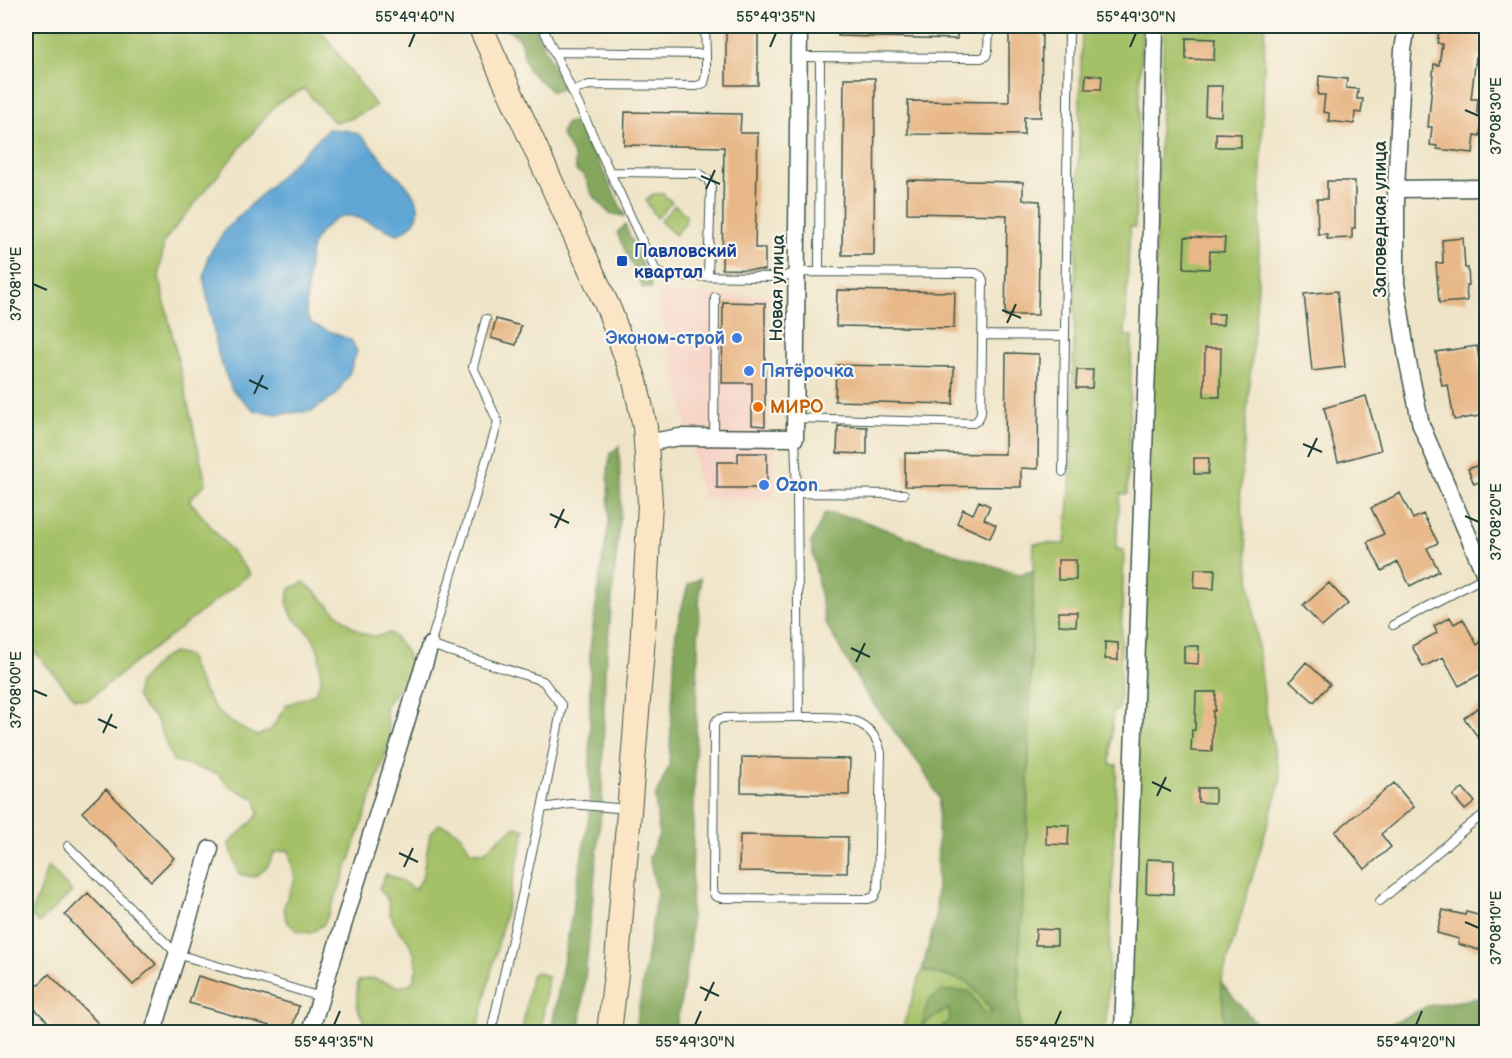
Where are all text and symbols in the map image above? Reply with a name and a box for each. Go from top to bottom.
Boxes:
text: 55°49'40"N [375,8,455,27]
text: 55°49'35"N [736,8,816,27]
text: 55°49'30"N [1096,8,1176,27]
text: 37°08'30"E [1487,77,1506,155]
street label: Заповедная улица [1370,140,1391,297]
street label: Новая улица [766,234,789,342]
place label: Павловский квартал [634,241,737,283]
text: 37°08'10"E [7,247,26,321]
marker: Павловский квартал [615,254,629,268]
place label: Эконом-строй [605,328,725,349]
marker: Эконом-строй [730,331,744,345]
place label: Пятёрочка [761,361,854,382]
marker: Пятёрочка [742,364,756,378]
place label: МИРО [770,397,823,418]
marker: МИРО [751,400,765,414]
place label: Ozon [776,475,818,496]
marker: Ozon [757,478,771,492]
text: 37°08'20"E [1487,483,1506,561]
text: 37°08'00"E [7,651,26,729]
text: 37°08'10"E [1487,891,1506,965]
text: 55°49'35"N [294,1033,374,1052]
text: 55°49'30"N [655,1033,735,1052]
text: 55°49'25"N [1015,1033,1095,1052]
text: 55°49'20"N [1376,1033,1456,1052]

